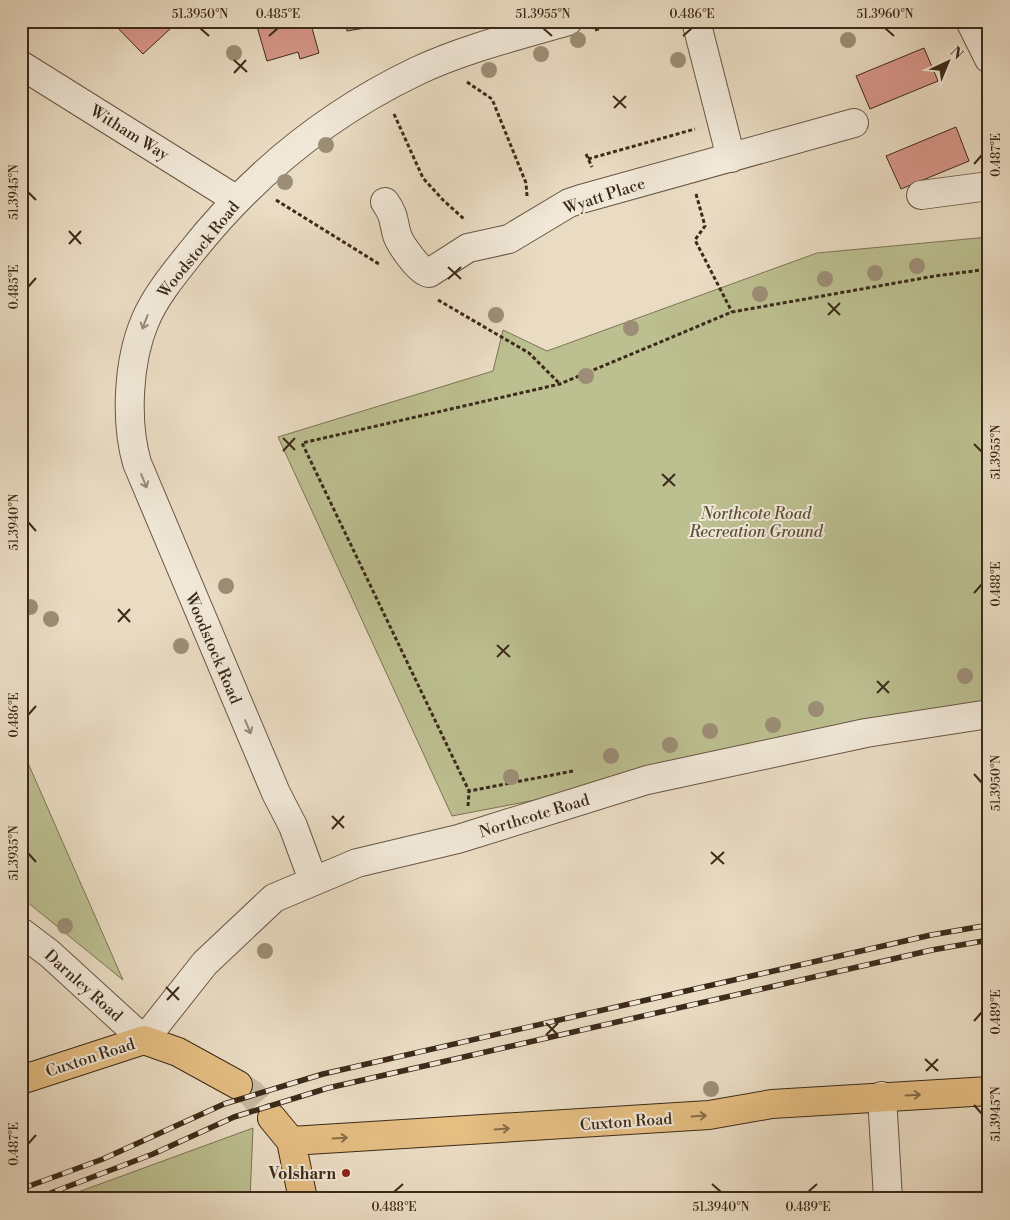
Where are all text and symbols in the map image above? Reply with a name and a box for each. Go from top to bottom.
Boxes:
text: 51.3950°N [172,7,228,22]
text: 0.485°E [256,7,300,22]
text: 51.3955°N [515,7,571,22]
text: 0.486°E [669,7,715,22]
text: 51.3960°N [856,7,914,22]
north arrow [922,38,972,88]
text: N [946,43,967,64]
street label: Witham Way [86,100,173,165]
text: 0.487°E [989,133,1004,177]
text: 51.3945°N [7,164,22,220]
street label: Wyatt Place [560,173,648,219]
street label: Woodstock Road [153,197,244,303]
text: 0.485°E [7,265,22,309]
one-way arrow [140,314,149,329]
text: 51.3955°N [989,424,1004,480]
one-way arrow [140,473,149,488]
text: 51.3940°N [7,493,22,550]
park label: Northcote Road Recreation Ground [688,504,824,542]
text: 0.488°E [989,561,1004,607]
street label: Woodstock Road [180,589,246,707]
text: 0.486°E [7,692,22,738]
one-way arrow [244,719,253,734]
text: 51.3950°N [989,755,1004,811]
street label: Northcote Road [477,790,592,842]
text: 51.3935°N [7,825,22,881]
street label: Darnley Road [40,945,127,1026]
text: 0.489°E [989,989,1004,1035]
street label: Cuxton Road [43,1034,137,1082]
text: 51.3945°N [989,1086,1004,1142]
one-way arrow [904,1090,920,1099]
street label: Cuxton Road [579,1109,673,1135]
one-way arrow [691,1111,707,1120]
text: 0.487°E [7,1122,22,1166]
one-way arrow [494,1124,510,1133]
one-way arrow [331,1134,347,1143]
place label: Volsharn [268,1164,336,1184]
marker: Volsharn [340,1167,352,1179]
text: 0.488°E [371,1200,417,1215]
text: 51.3940°N [693,1200,750,1215]
text: 0.489°E [785,1200,831,1215]

